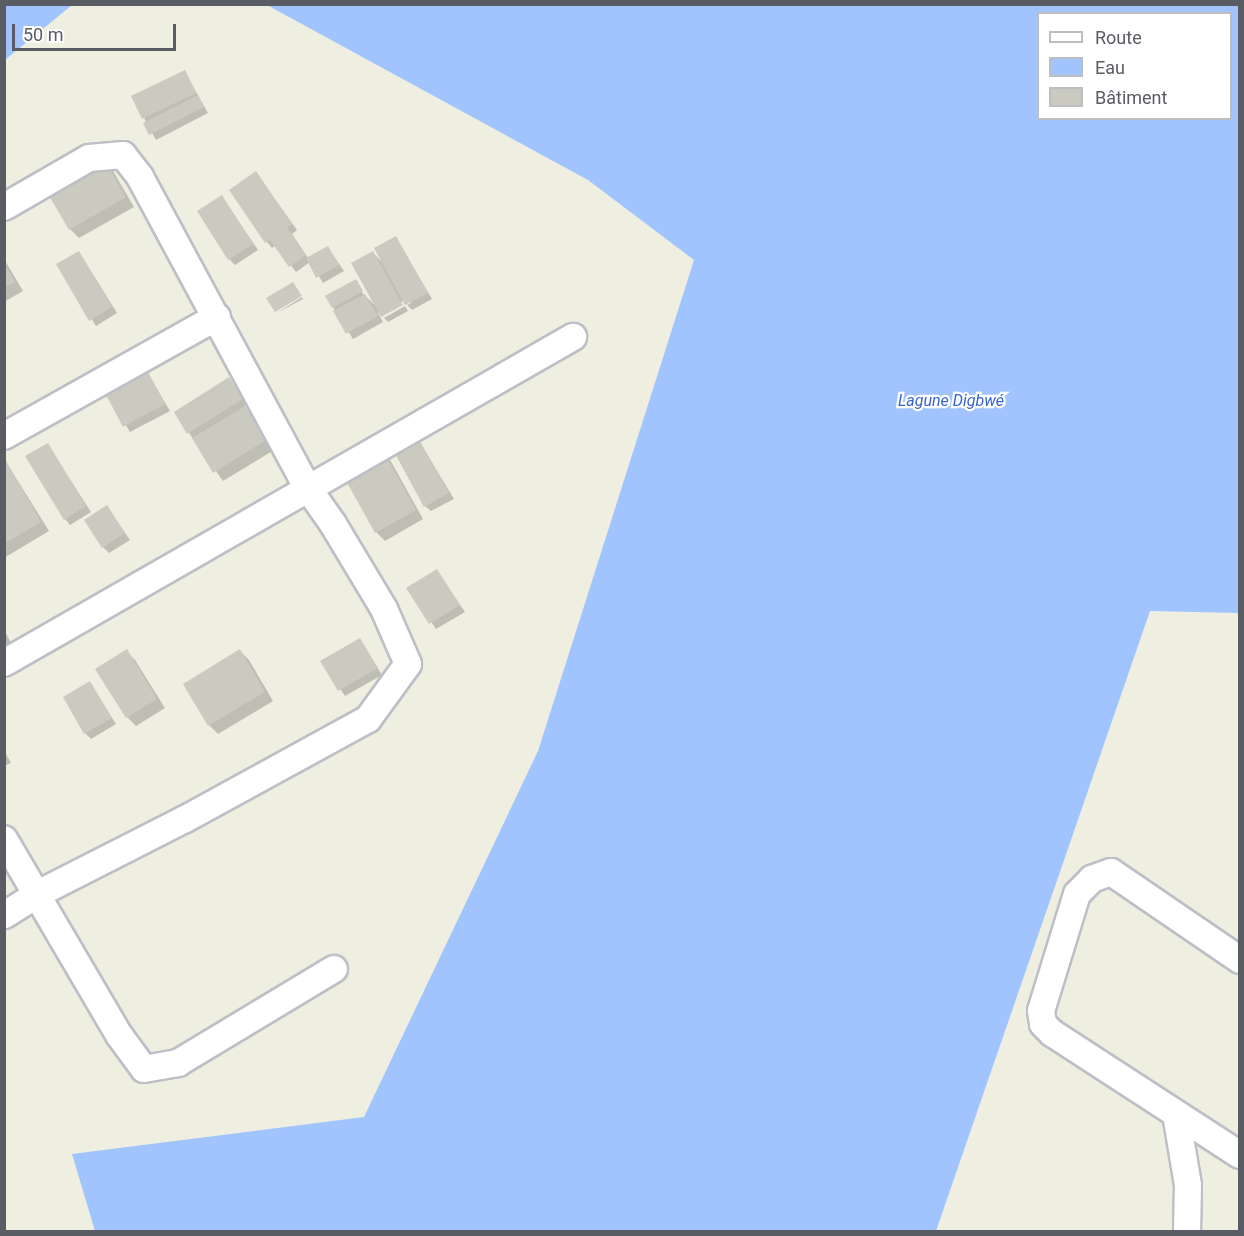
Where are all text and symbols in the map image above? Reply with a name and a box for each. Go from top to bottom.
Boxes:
scale bar [15,12,178,50]
legend [1037,12,1232,120]
text: 50 m [23,24,63,45]
text: Route [1095,27,1142,48]
text: Eau [1095,57,1125,78]
text: Bâtiment [1095,87,1167,108]
water label: Lagune Digbwé [898,391,1004,411]

